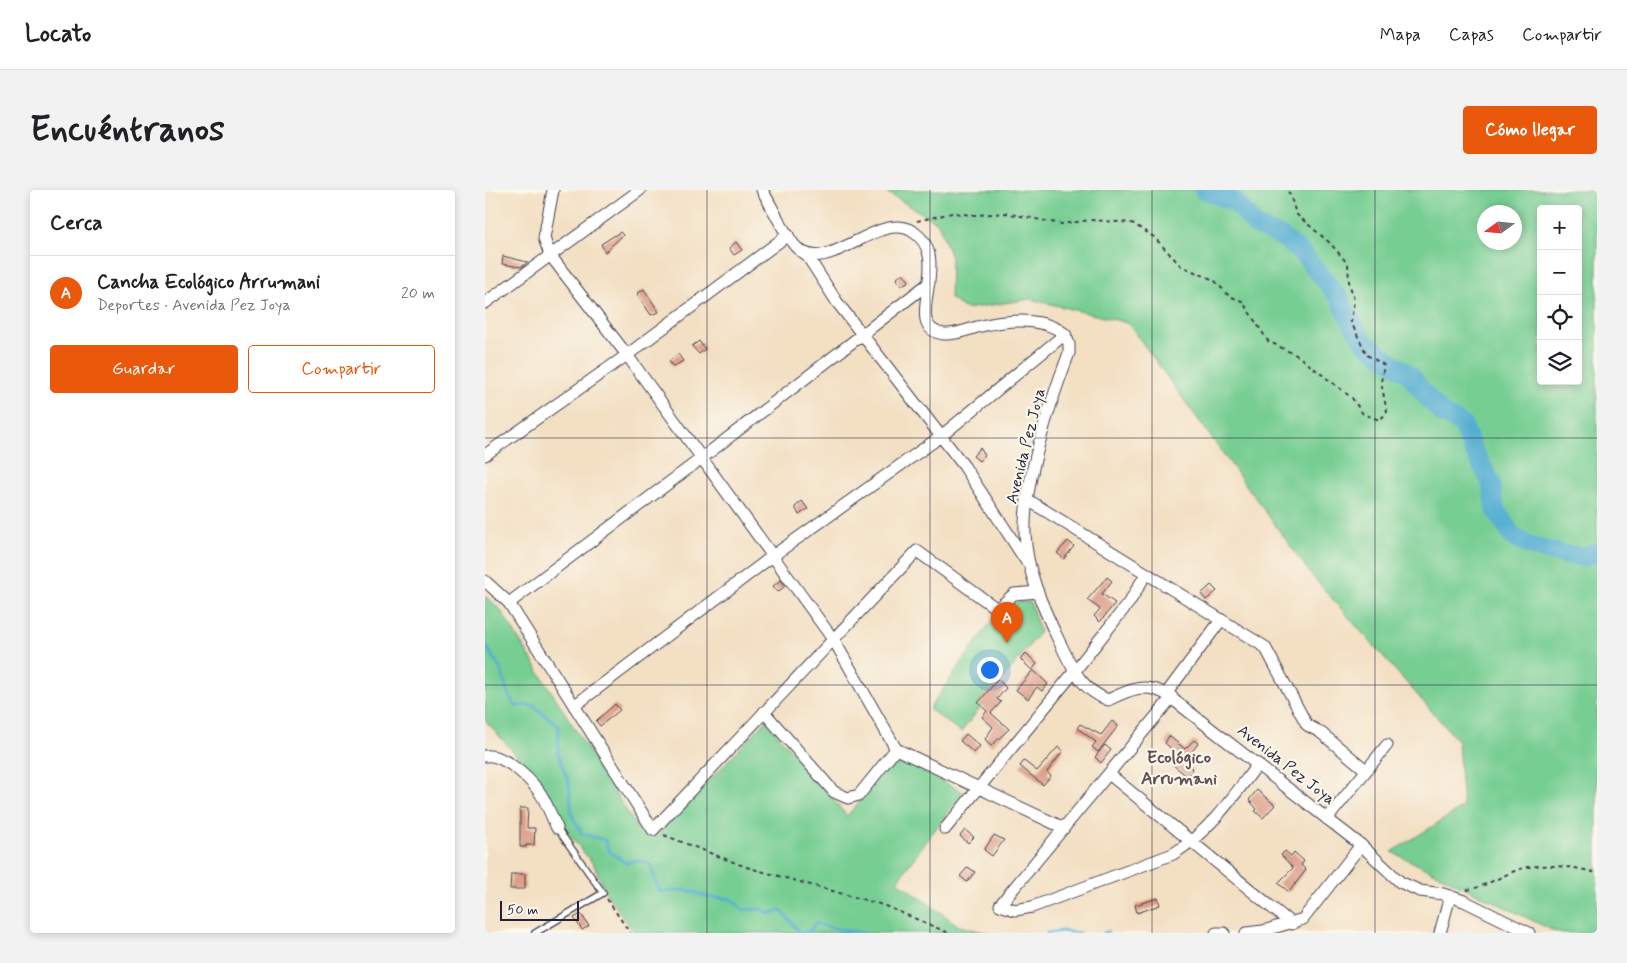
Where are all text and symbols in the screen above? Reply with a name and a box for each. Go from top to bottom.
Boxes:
text: Locato [25,19,91,50]
text: Mapa [1380,23,1421,47]
text: Capas [1449,23,1494,47]
text: Compartir [1522,23,1602,47]
button: Cómo llegar [1463,106,1597,154]
text: Encuéntranos [30,107,225,153]
north arrow [1477,205,1522,250]
map controls [1537,205,1582,385]
button: + [1537,205,1582,250]
text: Cerca [50,209,103,237]
button: − [1537,250,1582,295]
text: Cancha Ecológico Arrumani [97,270,320,295]
text: A [61,283,71,304]
text: 20 m [401,283,435,304]
text: Deportes · Avenida Pez Joya [97,295,291,316]
button: locate [1537,295,1582,340]
button: layers [1537,340,1582,385]
button: Guardar [50,345,238,393]
button: Compartir [248,345,435,393]
street label: Avenida Pez Joya [1001,386,1051,506]
pin: A [991,602,1023,643]
your location [977,657,1003,683]
street label: Avenida Pez Joya [1233,720,1339,810]
district label: Ecológico Arrumani [1141,746,1217,791]
scale bar [500,898,579,921]
text: 50 m [507,901,538,919]

